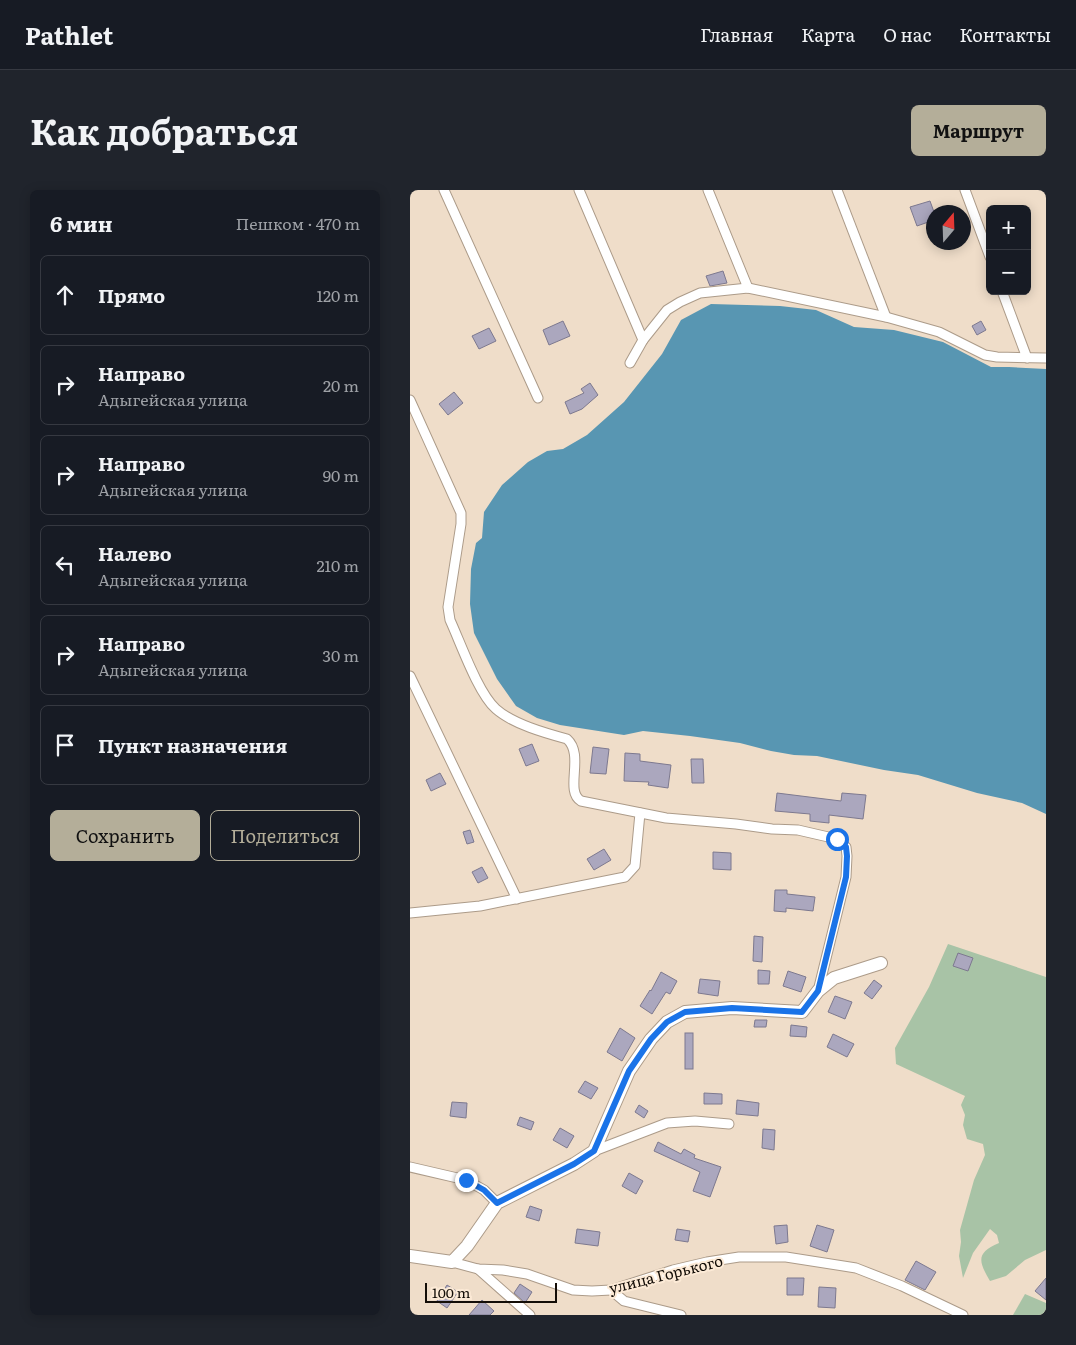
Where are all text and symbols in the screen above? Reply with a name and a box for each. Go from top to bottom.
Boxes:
text: Pathlet [25,17,113,52]
text: Главная [700,21,773,48]
text: Карта [801,21,855,48]
text: О нас [883,21,931,48]
text: Контакты [959,21,1051,48]
text: Как добраться [30,104,298,156]
button: Маршрут [911,105,1046,156]
north arrow [926,205,971,250]
map controls [986,205,1031,295]
button: + [986,205,1031,250]
text: 6 мин [50,207,113,238]
text: Пешком · 470 m [236,211,360,235]
button: − [986,250,1031,295]
icon: ahead [51,281,79,309]
text: Прямо [98,281,165,309]
text: 120 m [316,283,359,307]
text: Направо [98,359,185,387]
icon: right [51,371,79,399]
text: 20 m [323,373,359,397]
text: Адыгейская улица [98,387,248,411]
text: Направо [98,449,185,477]
icon: right [51,461,79,489]
text: 90 m [323,463,359,487]
text: Адыгейская улица [98,477,248,501]
text: Налево [98,539,172,567]
icon: left [51,551,79,579]
text: 210 m [316,553,359,577]
text: Адыгейская улица [98,567,248,591]
text: Направо [98,629,185,657]
icon: right [51,641,79,669]
text: 30 m [322,643,359,667]
text: Адыгейская улица [98,657,248,681]
icon: arrive [51,731,79,759]
text: Пункт назначения [98,731,287,759]
button: Сохранить [50,810,200,861]
button: Поделиться [210,810,360,861]
route start [826,828,849,851]
route end [455,1169,478,1192]
street label: улица Горького [606,1248,725,1299]
scale bar [425,1280,558,1303]
text: 100 m [432,1282,470,1302]

